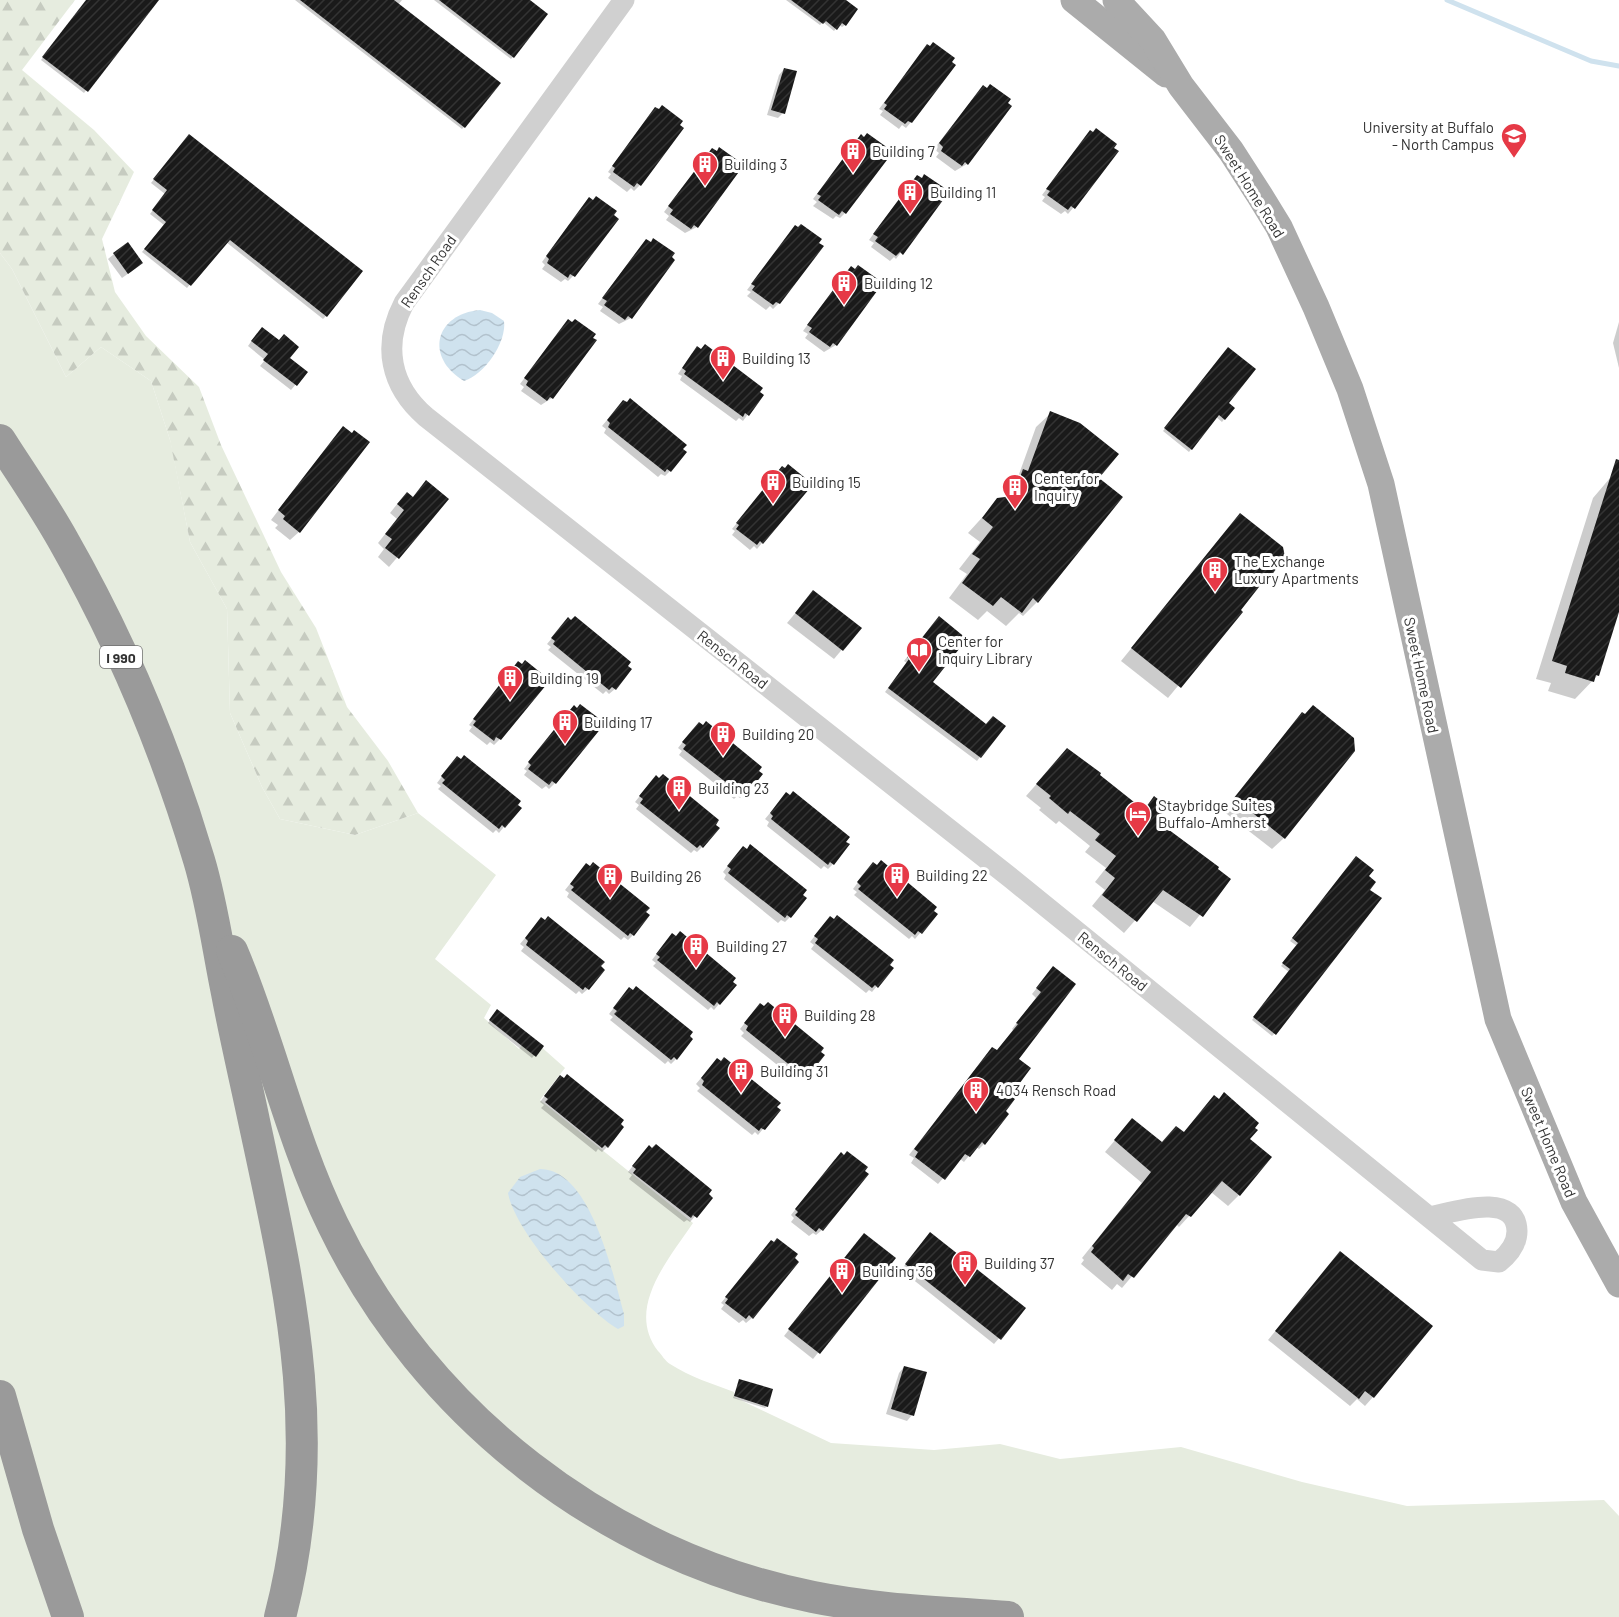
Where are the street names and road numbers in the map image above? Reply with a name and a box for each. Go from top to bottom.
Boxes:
street label: Sweet Home Road [1211,131,1289,241]
street label: Rensch Road [396,231,460,311]
street label: Sweet Home Road [1401,615,1443,735]
street label: Rensch Road [694,626,772,692]
road number: I 990 [100,646,142,668]
street label: Rensch Road [1075,927,1151,995]
street label: Sweet Home Road [1518,1084,1580,1200]

